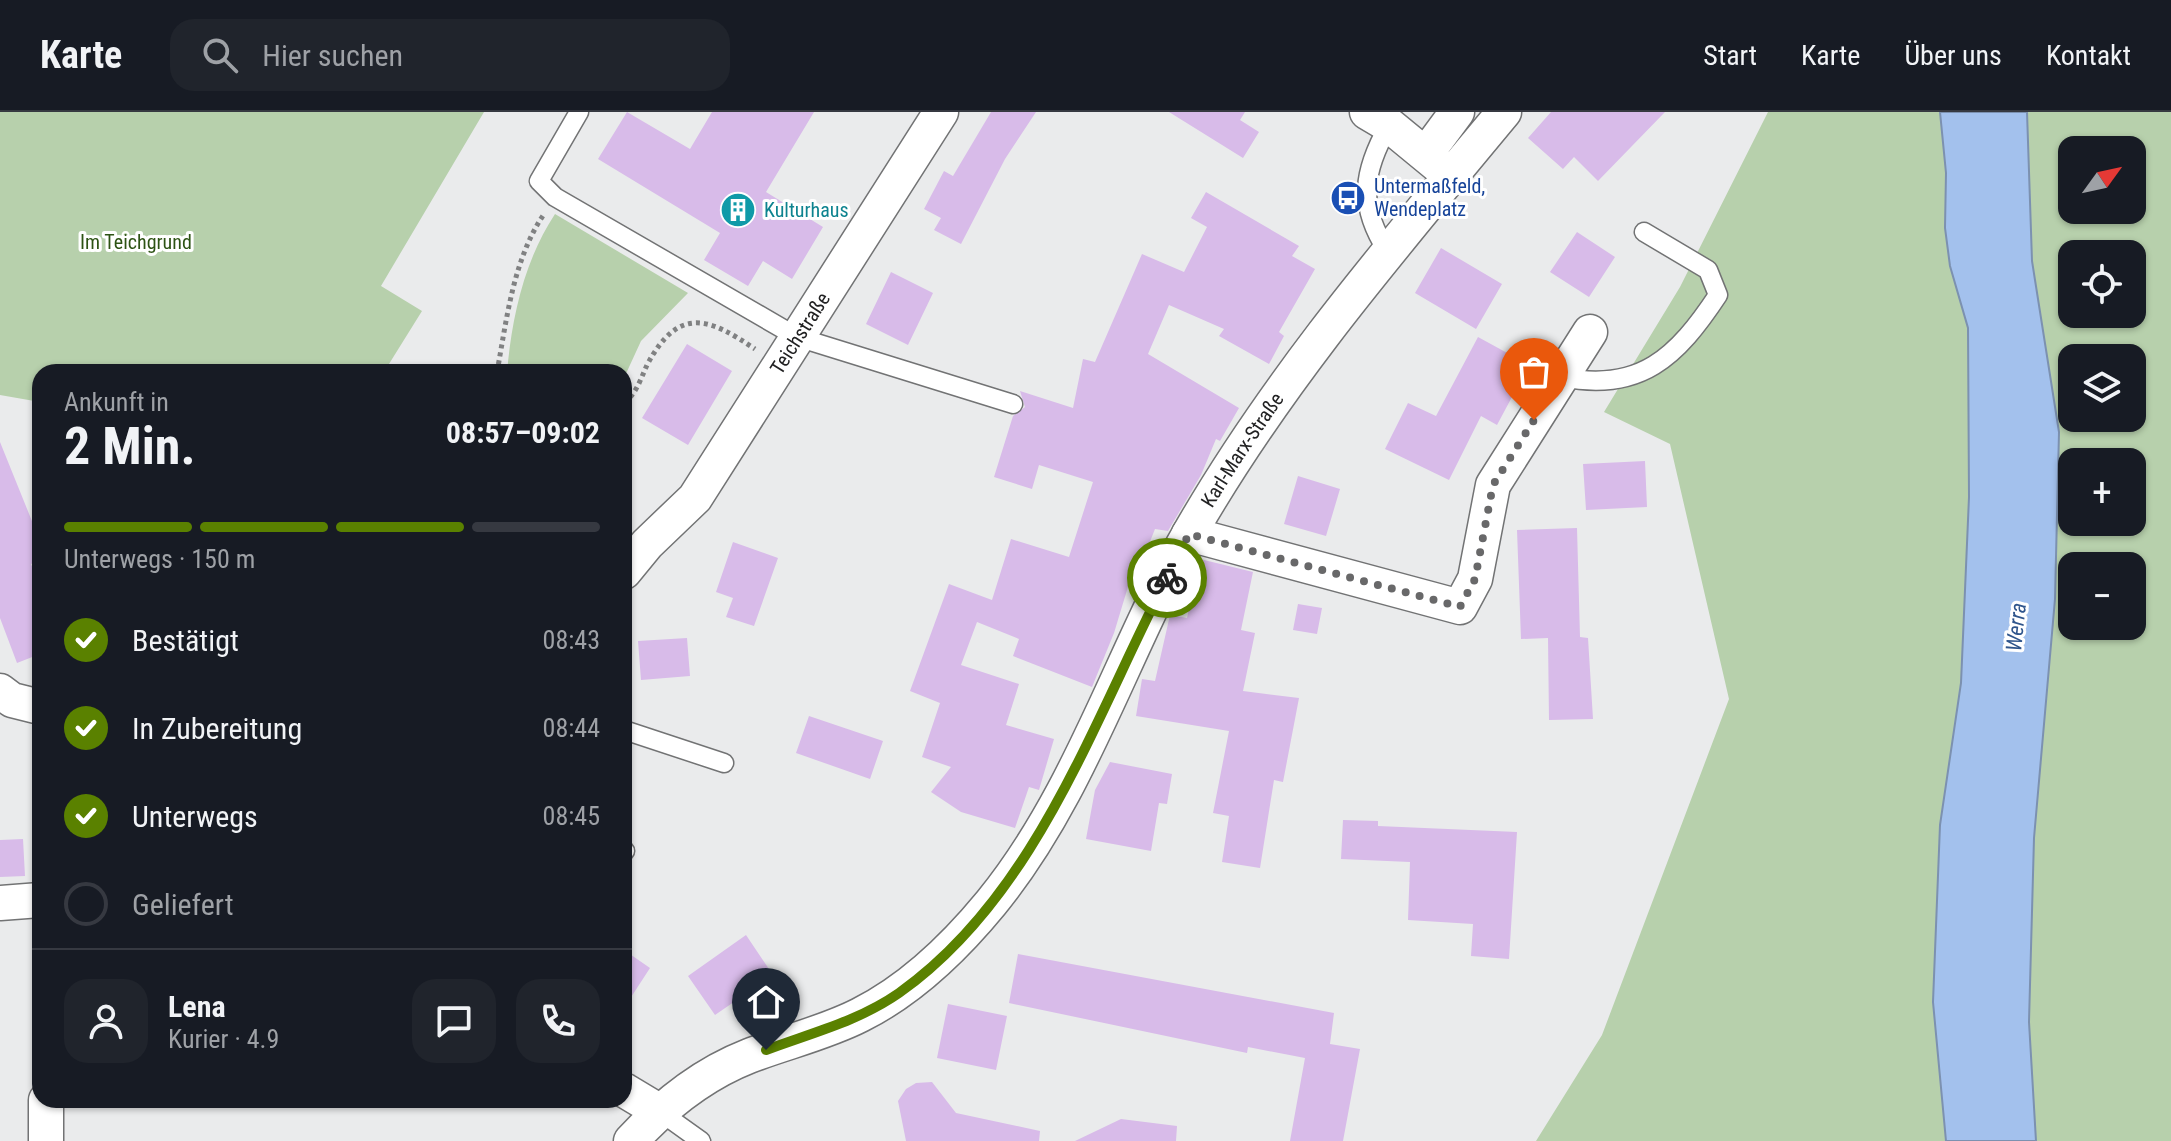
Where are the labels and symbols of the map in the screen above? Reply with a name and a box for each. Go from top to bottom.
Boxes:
north arrow [2058,136,2146,224]
place label: Untermaßfeld, Wendeplatz [1374,174,1485,221]
bus stop icon: Untermaßfeld, Wendeplatz [1329,179,1367,217]
building icon: Kulturhaus [719,191,757,229]
place label: Kulturhaus [764,198,849,222]
park label: Im Teichgrund [80,230,192,254]
street label: Teichstraße [765,288,835,379]
pin [1500,338,1568,420]
street label: Karl-Marx-Straße [1196,388,1289,511]
courier [1127,538,1207,618]
water label: Werra [2001,601,2031,653]
pin [732,968,800,1050]

